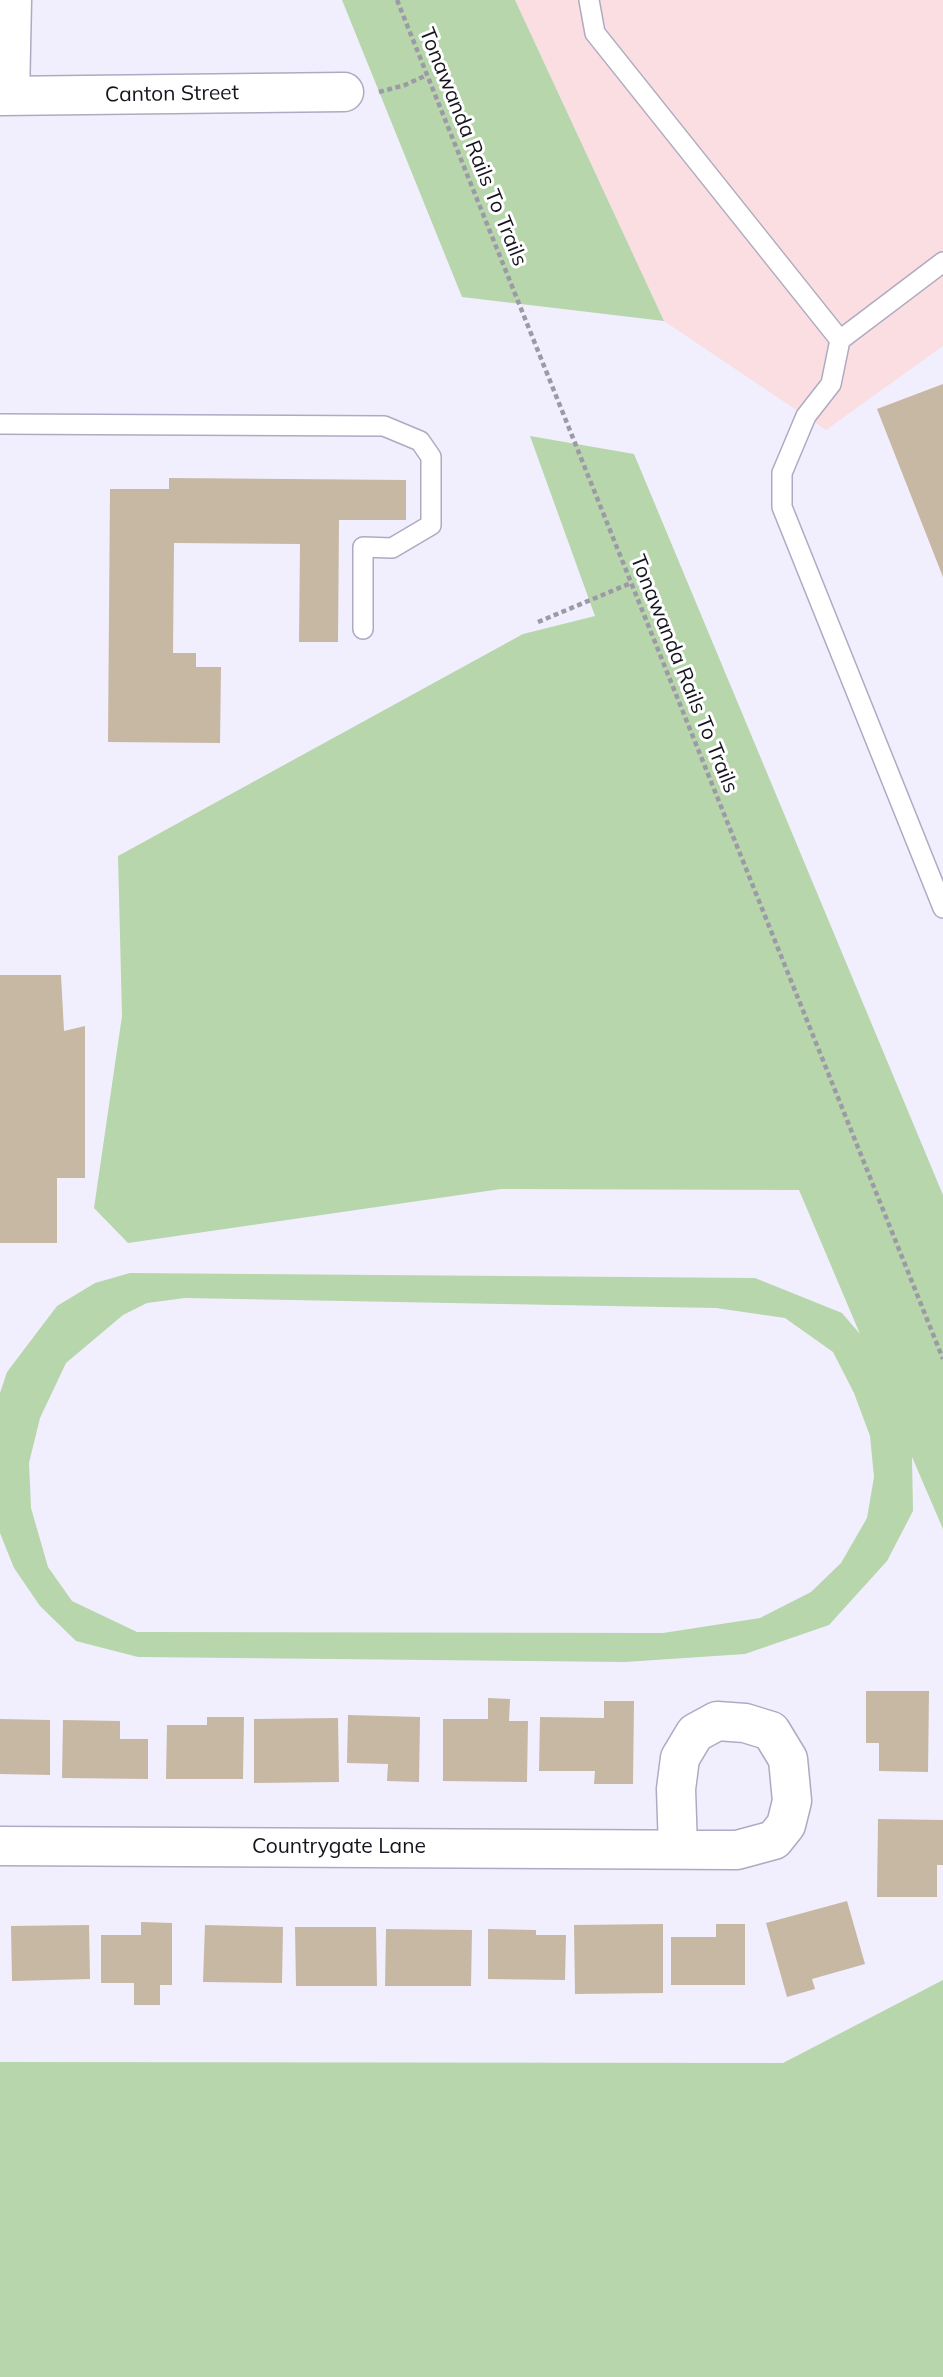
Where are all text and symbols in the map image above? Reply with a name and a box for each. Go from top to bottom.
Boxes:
street label: Tonawanda Rails To Trails [414,24,532,270]
street label: Canton Street [105,80,239,108]
street label: Tonawanda Rails To Trails [625,551,743,797]
street label: Countrygate Lane [252,1834,426,1860]

